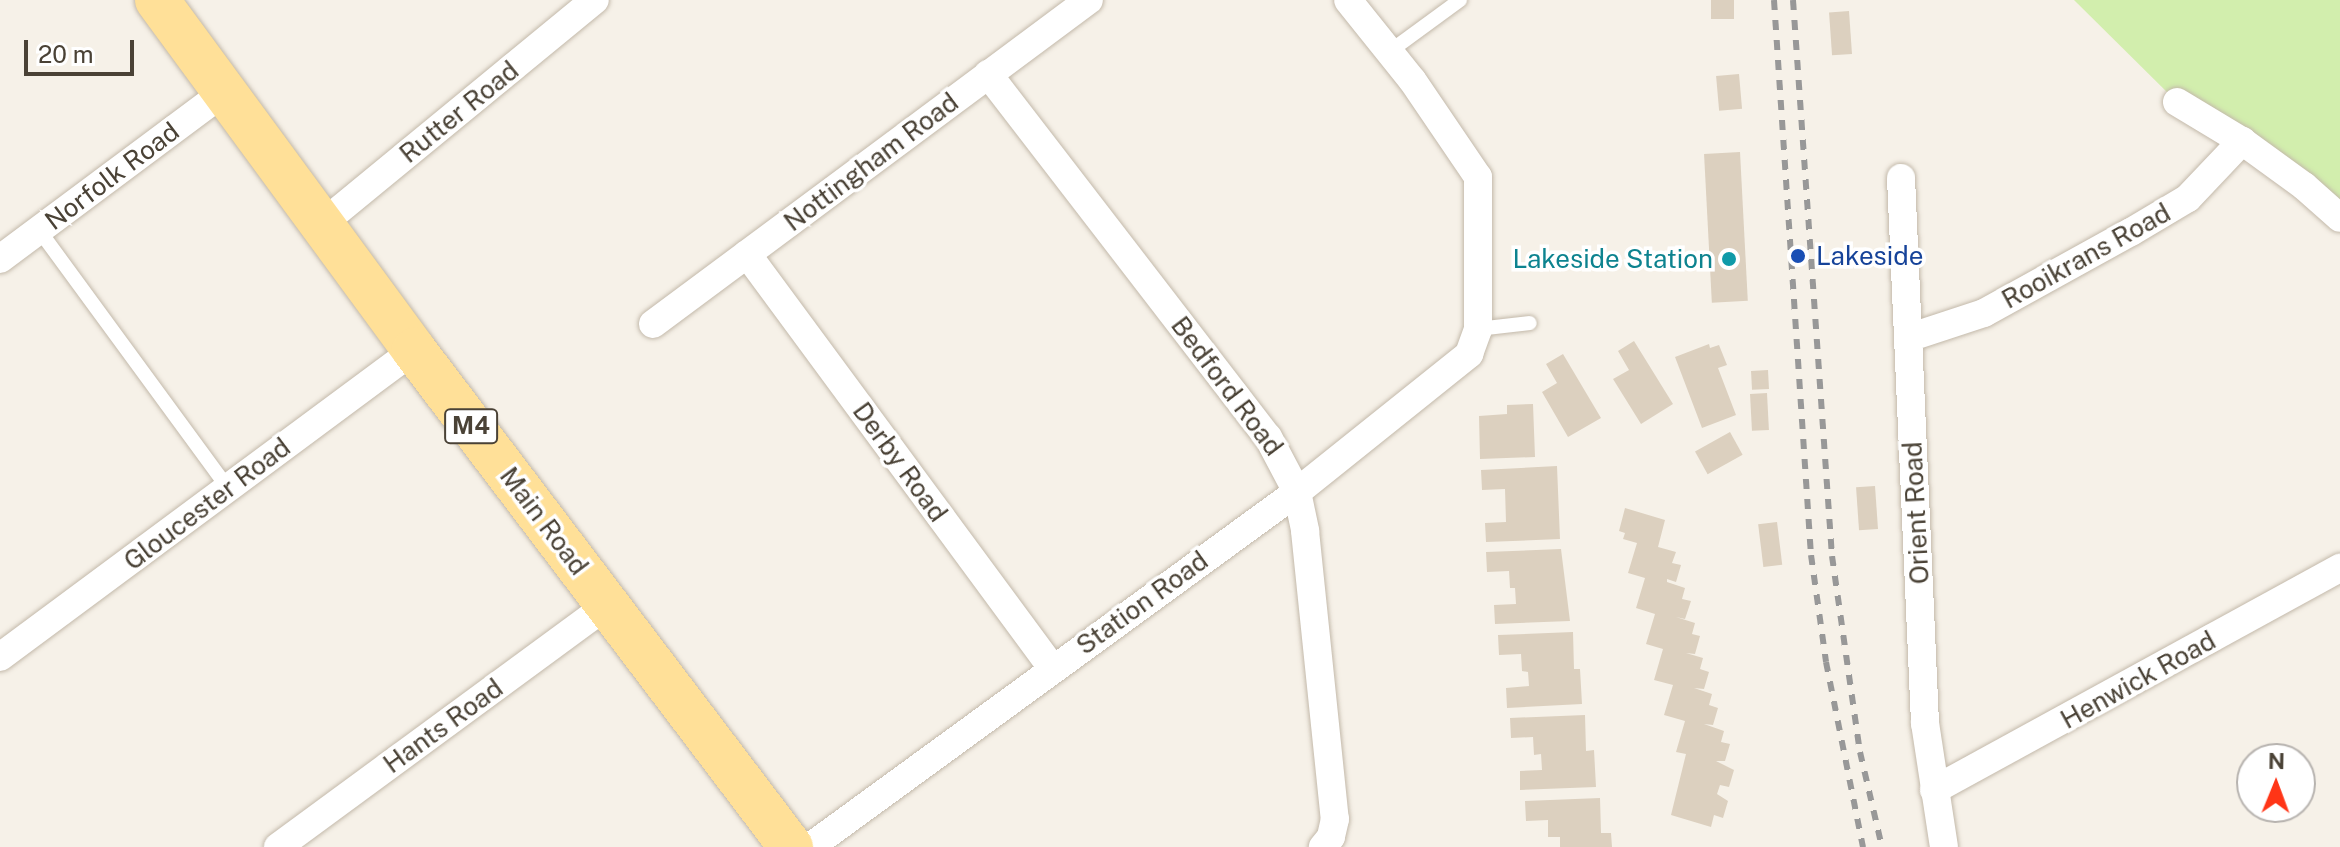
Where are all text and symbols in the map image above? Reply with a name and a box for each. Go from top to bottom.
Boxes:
scale bar [28,24,138,74]
text: 20 m [38,40,94,68]
street label: Rutter Road [393,55,525,169]
street label: Nottingham Road [778,86,964,238]
street label: Norfolk Road [39,116,185,236]
street label: Rooikrans Road [1996,197,2176,315]
place label: Lakeside [1816,240,1923,272]
place label: Lakeside Station [1512,243,1713,275]
marker: Lakeside [1787,245,1809,267]
marker: Lakeside Station [1720,250,1738,268]
street label: Bedford Road [1165,310,1289,462]
street label: Derby Road [846,396,954,528]
road number: M4 [443,406,499,446]
street label: Gloucester Road [118,431,296,577]
street label: Orient Road [1897,441,1935,585]
street label: Main Road [493,461,595,581]
street label: Station Road [1070,545,1214,661]
street label: Henwick Road [2055,625,2221,735]
street label: Hants Road [377,672,509,780]
north arrow [2236,743,2316,823]
text: N [2268,748,2285,774]

